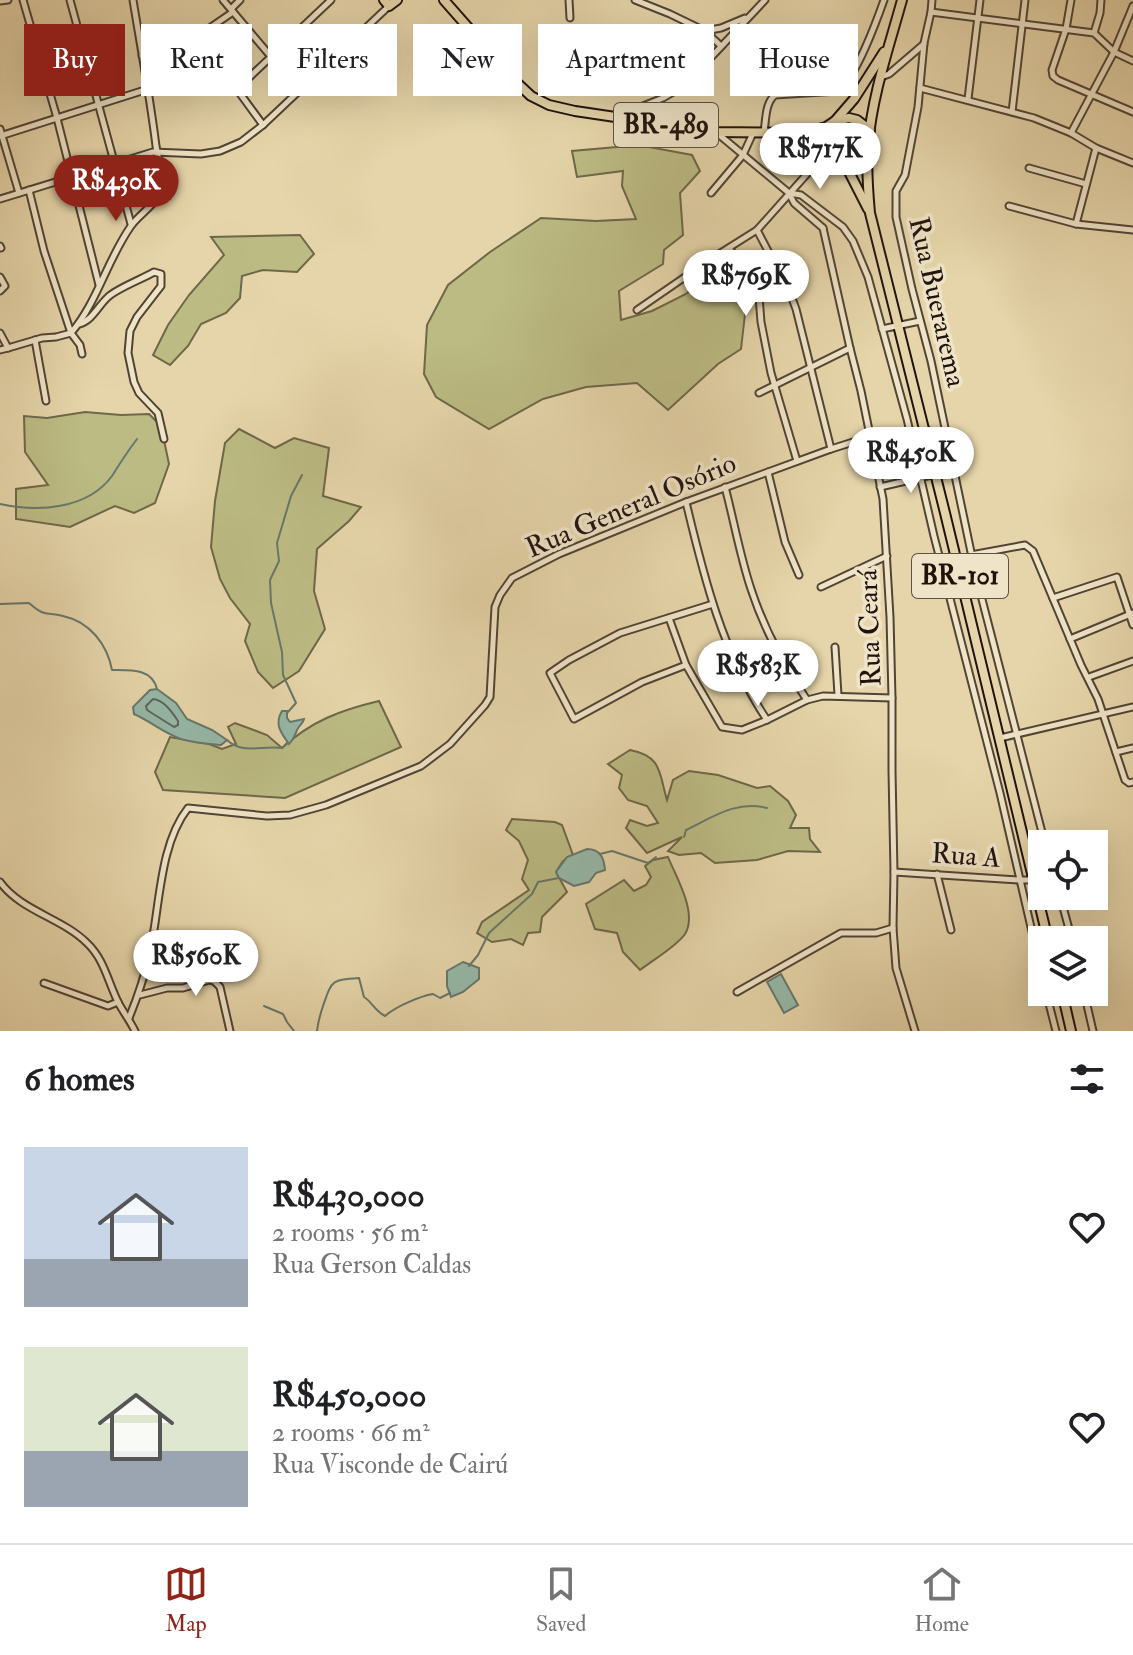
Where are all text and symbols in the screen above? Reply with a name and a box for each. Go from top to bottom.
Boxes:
chip: Buy [24,24,125,96]
chip: Rent [141,24,252,96]
chip: Filters [268,24,397,96]
chip: New [413,24,522,96]
chip: Apartment [538,24,714,96]
chip: House [730,24,858,96]
road number: BR-489 [614,103,718,147]
pin: R$717K [755,123,885,191]
text: R$717K [778,133,862,165]
pin: R$430K [51,155,181,223]
text: R$430K [72,165,160,197]
street label: Rua Buerarema [900,214,974,391]
pin: R$769K [681,250,811,318]
text: R$769K [701,260,791,292]
pin: R$450K [846,427,976,495]
text: R$450K [866,437,956,469]
street label: Rua General Osório [521,446,741,566]
road number: BR-101 [912,554,1008,598]
street label: Rua Ceará [850,568,890,687]
pin: R$583K [693,640,823,708]
text: R$583K [715,650,801,682]
map controls [1028,830,1108,1006]
button: locate [1028,830,1108,910]
street label: Rua A [930,836,1002,876]
button: layers [1028,926,1108,1006]
pin: R$560K [131,930,261,998]
text: R$560K [151,940,241,972]
icon: filters [1065,1057,1109,1101]
text: 6 homes [24,1058,135,1101]
text: R$430,000 [272,1174,425,1217]
icon: home [88,1179,184,1275]
icon: heart [1065,1205,1109,1249]
text: 2 rooms · 56 m² [272,1217,428,1249]
text: Rua Gerson Caldas [272,1249,471,1281]
text: R$450,000 [272,1374,426,1417]
icon: home [88,1379,184,1475]
icon: heart [1065,1405,1109,1449]
text: 2 rooms · 66 m² [272,1417,430,1449]
text: Rua Visconde de Cairú [272,1449,508,1481]
tab: Map [164,1562,208,1638]
tab: Saved [536,1562,586,1638]
tab: Home [914,1562,969,1638]

